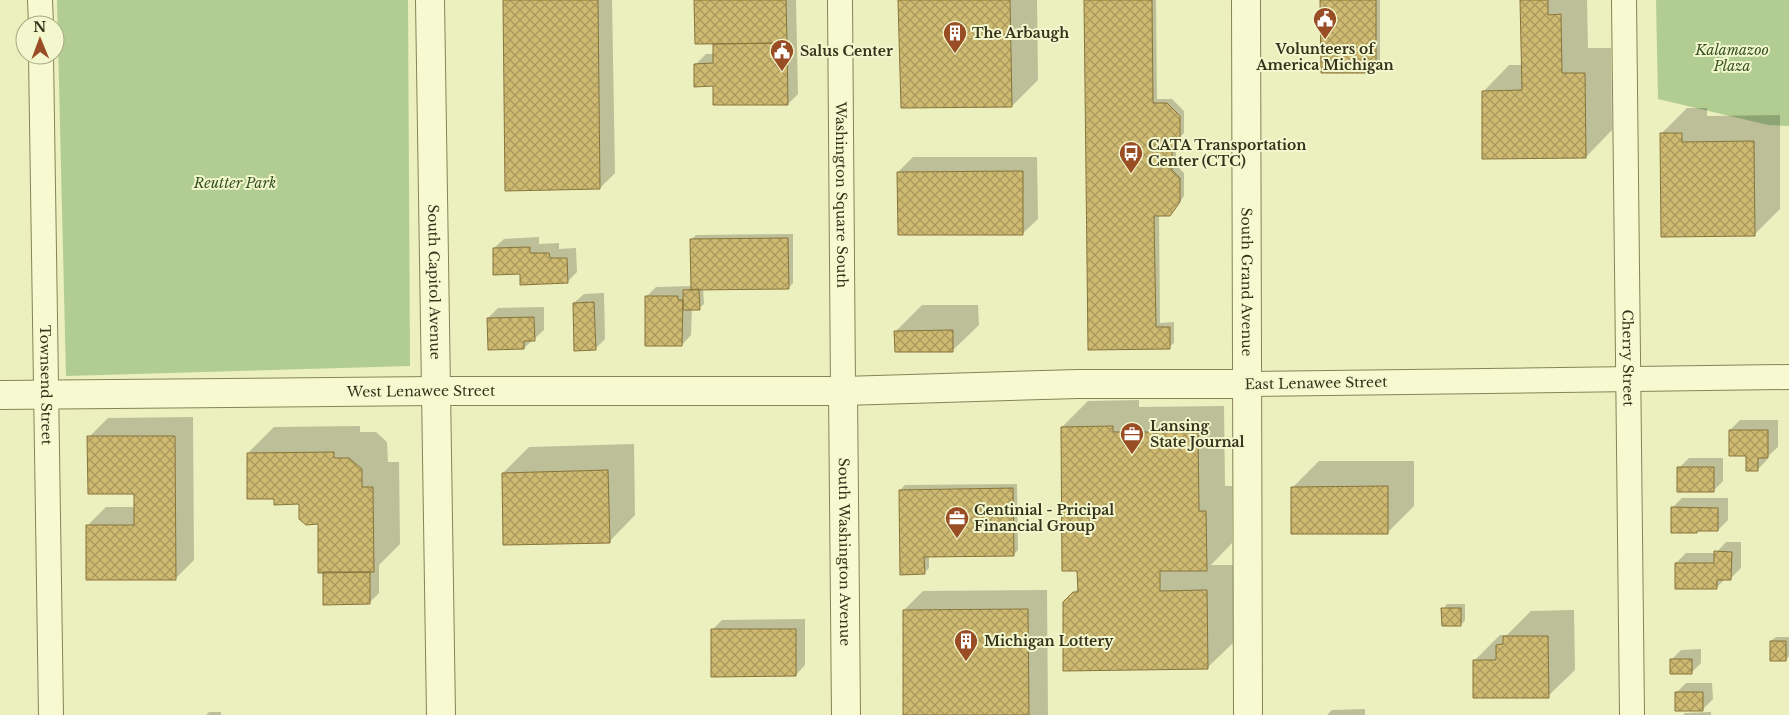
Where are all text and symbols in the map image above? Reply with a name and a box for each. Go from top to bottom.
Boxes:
public building icon: Volunteers of America Michigan [1312,6,1338,40]
north arrow [15,15,65,65]
text: N [33,18,47,36]
building icon: The Arbaugh [942,20,968,54]
place label: The Arbaugh [972,24,1069,42]
public building icon: Salus Center [769,38,795,72]
place label: Volunteers of America Michigan [1255,40,1394,74]
park label: Kalamazoo Plaza [1694,41,1769,75]
place label: Salus Center [800,42,893,60]
street label: Washington Square South [832,101,851,289]
place label: CATA Transportation Center (CTC) [1148,136,1306,170]
bus stop icon: CATA Transportation Center (CTC) [1118,140,1144,174]
park label: Reutter Park [193,174,276,192]
street label: South Capitol Avenue [424,204,445,360]
street label: South Grand Avenue [1238,207,1256,357]
street label: Cherry Street [1618,309,1638,407]
street label: Townsend Street [36,325,56,446]
street label: East Lenawee Street [1244,373,1388,393]
street label: West Lenawee Street [346,382,496,401]
place label: Lansing State Journal [1150,417,1245,451]
office icon: Lansing State Journal [1119,421,1145,455]
street label: South Washington Avenue [835,458,854,646]
place label: Centinial - Pricipal Financial Group [974,501,1114,535]
office icon: Centinial - Pricipal Financial Group [944,505,970,539]
building icon: Michigan Lottery [953,628,979,662]
place label: Michigan Lottery [984,632,1114,650]

